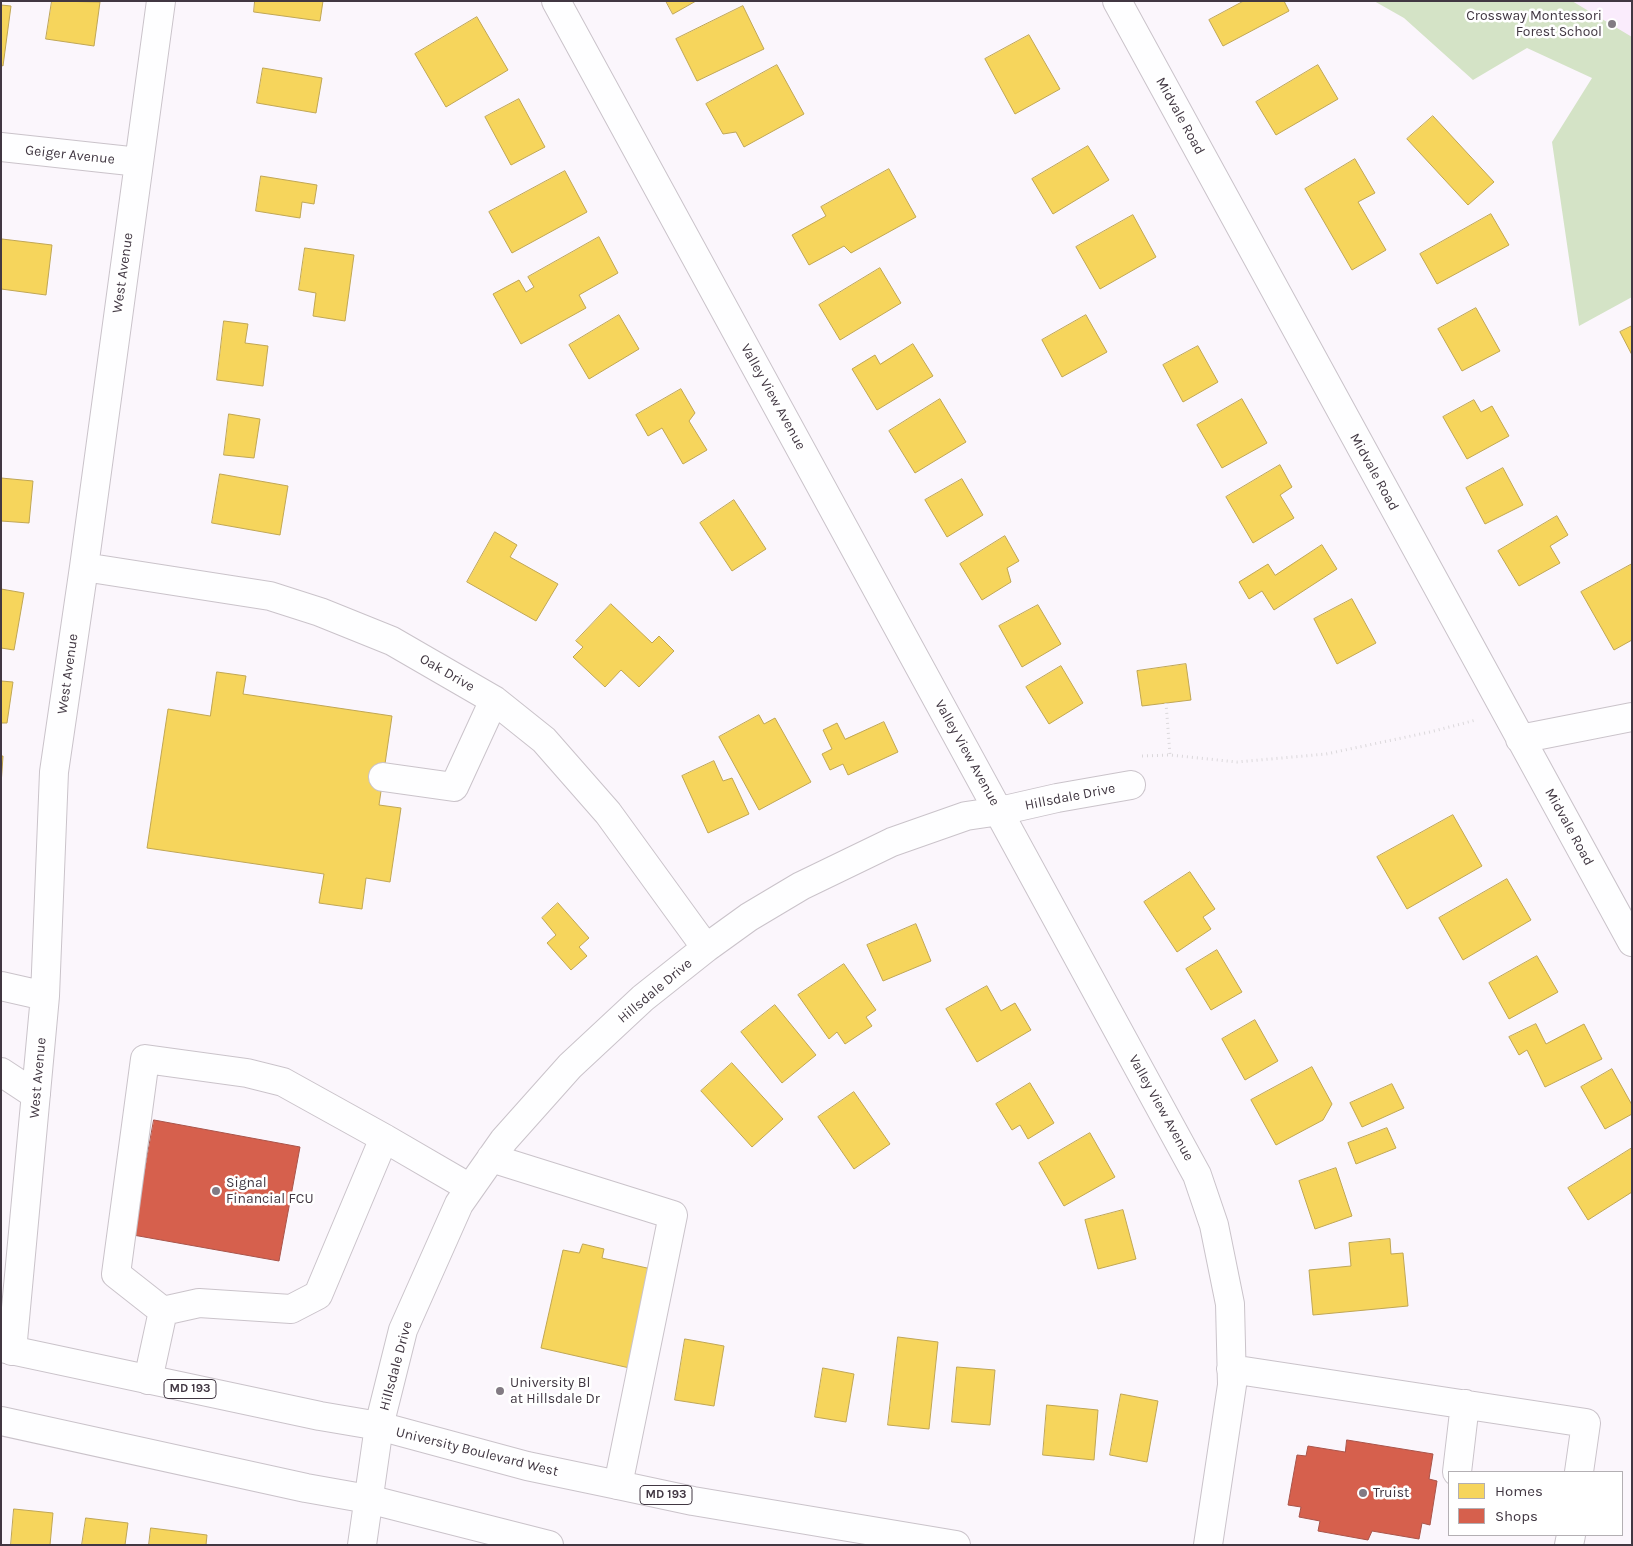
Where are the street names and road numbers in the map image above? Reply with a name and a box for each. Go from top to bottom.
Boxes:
street label: Midvale Road [1152,74,1208,158]
street label: Geiger Avenue [24,142,116,168]
street label: West Avenue [109,232,137,314]
street label: Valley View Avenue [737,341,809,453]
street label: Midvale Road [1346,430,1402,514]
street label: West Avenue [54,633,82,715]
street label: Oak Drive [417,651,477,695]
street label: Valley View Avenue [931,697,1003,809]
street label: Hillsdale Drive [1023,780,1117,814]
street label: Midvale Road [1541,785,1597,869]
street label: Hillsdale Drive [614,955,696,1027]
street label: West Avenue [26,1037,50,1119]
street label: Valley View Avenue [1125,1052,1197,1164]
street label: Hillsdale Drive [376,1319,416,1413]
road number: MD 193 [164,1380,216,1398]
street label: University Boulevard West [394,1424,560,1480]
road number: MD 193 [640,1486,692,1504]

